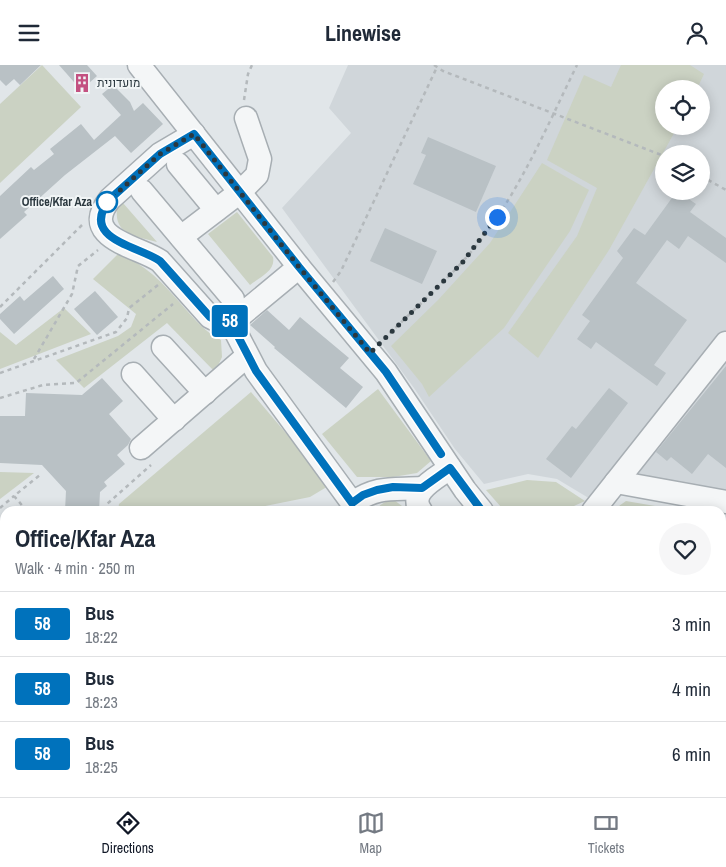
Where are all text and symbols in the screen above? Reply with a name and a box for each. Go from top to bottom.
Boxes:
text: Linewise [325,18,401,48]
icon: menu [15,19,43,47]
icon: person [683,19,711,47]
building icon: מועדונית [71,72,93,94]
place label: מועדונית [97,75,140,91]
map controls [655,80,710,200]
button: locate [655,80,710,135]
button: layers [655,145,710,200]
marker: Office/Kfar Aza [96,191,118,213]
place label: Office/Kfar Aza [22,194,93,210]
your location [485,205,510,230]
line badge: 58 [208,305,252,337]
text: 58 [222,308,238,333]
text: Office/Kfar Aza [15,522,155,554]
button: heart [659,523,711,575]
text: Walk · 4 min · 250 m [15,557,135,579]
text: Bus [85,600,114,626]
text: 58 [34,611,51,636]
text: 3 min [672,611,711,637]
text: 18:22 [85,626,118,648]
text: Bus [85,665,114,691]
text: 58 [34,676,51,701]
text: 4 min [672,676,711,702]
text: 18:23 [85,691,118,713]
text: Bus [85,730,114,756]
text: 58 [34,741,51,766]
text: 6 min [672,741,711,767]
text: 18:25 [85,756,118,778]
tab: Directions [101,809,154,857]
tab: Map [357,809,385,857]
tab: Tickets [588,809,625,857]

